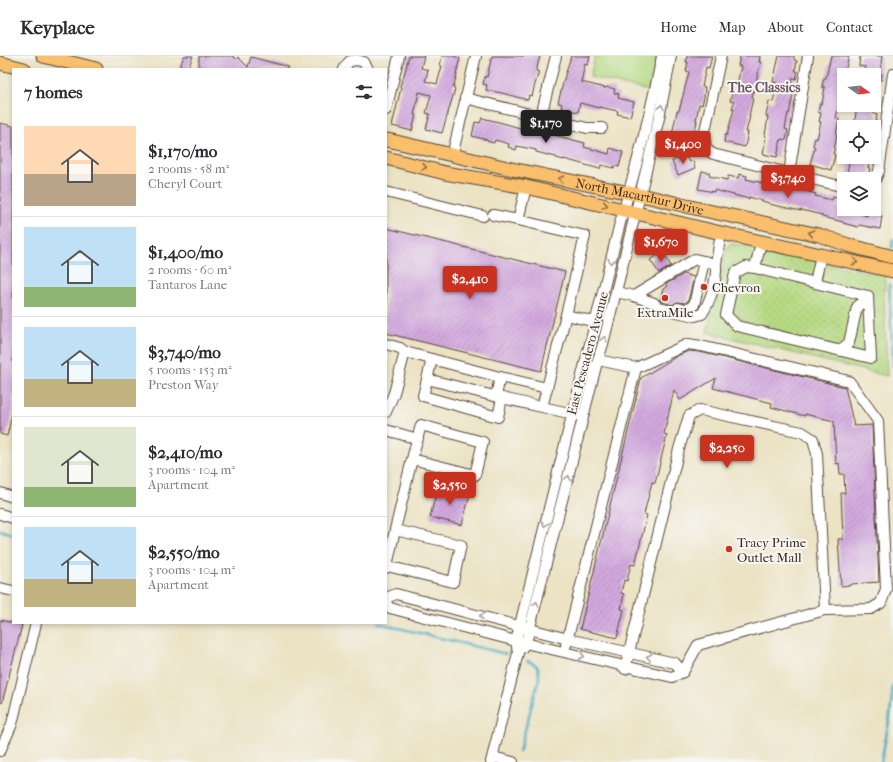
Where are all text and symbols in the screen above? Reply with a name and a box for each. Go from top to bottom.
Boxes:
text: Keyplace [20,17,95,39]
text: Home [660,19,697,36]
text: Map [719,19,746,36]
text: About [768,19,804,36]
text: Contact [826,19,873,36]
north arrow [837,68,881,112]
map controls [837,68,881,216]
district label: The Classics [727,79,801,96]
icon: filters [353,81,375,103]
text: 7 homes [24,82,83,102]
one-way arrow [656,104,665,110]
pin: $1,170 [513,110,579,144]
text: $1,170 [530,115,562,130]
button: locate [837,120,881,164]
pin: $1,400 [650,131,716,165]
text: $1,400 [665,136,701,151]
text: $1,170/mo [148,141,217,161]
icon: home [56,142,104,190]
text: 2 rooms · 58 m² [148,161,229,176]
one-way arrow [421,163,427,171]
pin: $3,740 [755,165,821,199]
text: $3,740 [770,170,806,185]
button: layers [837,172,881,216]
street label: North Macarthur Drive [574,175,706,218]
text: Cheryl Court [148,176,222,191]
one-way arrow [558,176,564,184]
one-way arrow [601,201,608,209]
pin: $1,670 [628,229,694,263]
one-way arrow [808,230,814,238]
text: $1,670 [644,234,678,249]
text: $1,400/mo [148,242,223,262]
icon: home [56,243,104,291]
one-way arrow [851,257,858,266]
one-way arrow [607,258,616,265]
text: 2 rooms · 60 m² [148,262,231,277]
pin: $2,410 [437,266,503,300]
text: $2,410 [452,271,488,286]
text: Tantaros Lane [148,277,227,292]
place label: Chevron [712,280,761,295]
marker: Chevron [699,282,709,292]
street label: East Pescadero Avenue [564,289,611,416]
marker: ExtraMile [660,293,670,303]
place label: ExtraMile [637,305,694,320]
one-way arrow [600,336,608,342]
text: $3,740/mo [148,342,221,362]
icon: home [56,343,104,391]
text: 5 rooms · 153 m² [148,362,232,377]
text: Preston Way [148,377,219,392]
pin: $2,250 [694,435,760,469]
text: $2,250 [709,440,745,455]
text: $2,410/mo [148,442,222,462]
icon: home [56,443,104,491]
text: 3 rooms · 104 m² [148,462,235,477]
pin: $2,550 [417,472,483,506]
one-way arrow [563,475,572,482]
text: Apartment [148,477,209,492]
text: $2,550 [433,477,467,492]
one-way arrow [542,520,550,527]
place label: Tracy Prime Outlet Mall [737,535,807,565]
text: $2,550/mo [148,542,220,562]
icon: home [56,543,104,591]
marker: Tracy Prime Outlet Mall [724,544,734,554]
text: 3 rooms · 104 m² [148,562,235,577]
text: Apartment [148,577,209,592]
one-way arrow [531,601,540,608]
one-way arrow [479,612,486,621]
one-way arrow [579,652,585,660]
one-way arrow [646,653,652,661]

